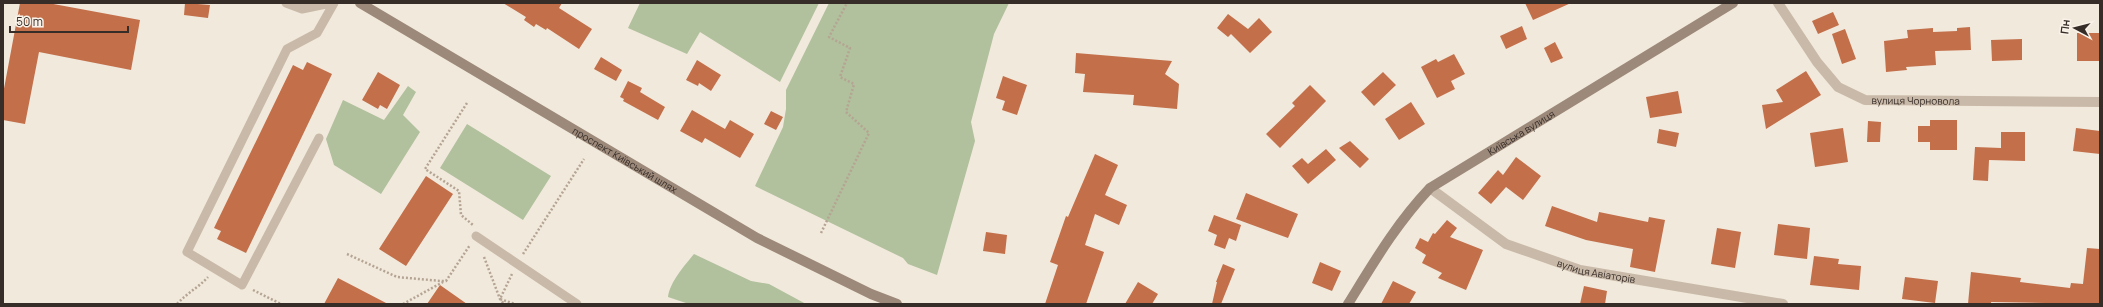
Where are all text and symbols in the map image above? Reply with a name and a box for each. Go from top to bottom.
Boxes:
scale bar [10,8,128,34]
north arrow [2055,8,2095,48]
text: 50 m [16,13,43,30]
text: Пн [2056,18,2073,35]
street label: вулиця Чорновола [1871,93,1960,108]
street label: Київська вулиця [1485,107,1557,158]
street label: проспект Київський шлях [570,123,681,197]
street label: вулиця Авіаторів [1555,256,1637,286]

